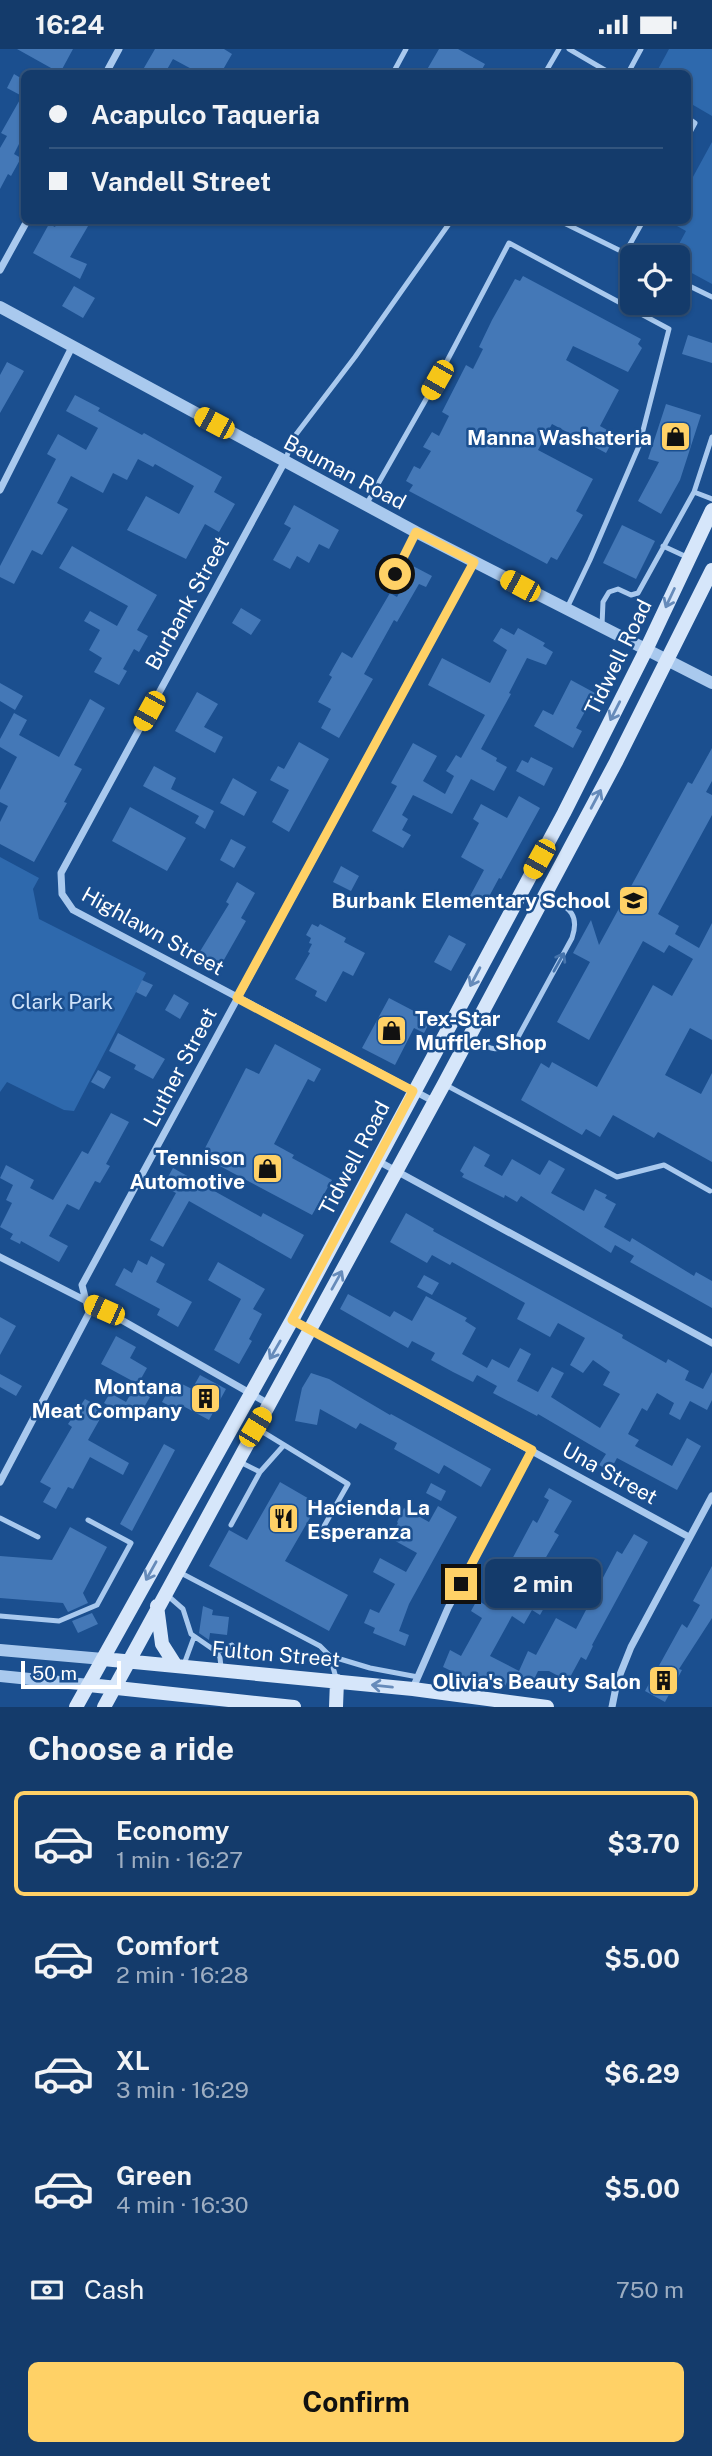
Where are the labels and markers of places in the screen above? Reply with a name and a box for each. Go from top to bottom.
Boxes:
shop icon: Manna Washateria [658,420,692,454]
place label: Manna Washateria [467,425,652,450]
school or university icon: Burbank Elementary School [617,883,651,917]
place label: Burbank Elementary School [332,888,611,913]
place label: Tex-Star Muffler Shop [415,1006,547,1055]
shop icon: Tex-Star Muffler Shop [375,1013,409,1047]
place label: Tennison Automotive [129,1145,245,1194]
shop icon: Tennison Automotive [251,1152,285,1186]
place label: Montana Meat Company [32,1374,182,1423]
building icon: Montana Meat Company [188,1381,222,1415]
place label: Hacienda La Esperanza [307,1495,430,1544]
restaurant icon: Hacienda La Esperanza [267,1502,301,1536]
building icon: Olivia's Beauty Salon [647,1664,681,1698]
place label: Olivia's Beauty Salon [433,1669,641,1694]

